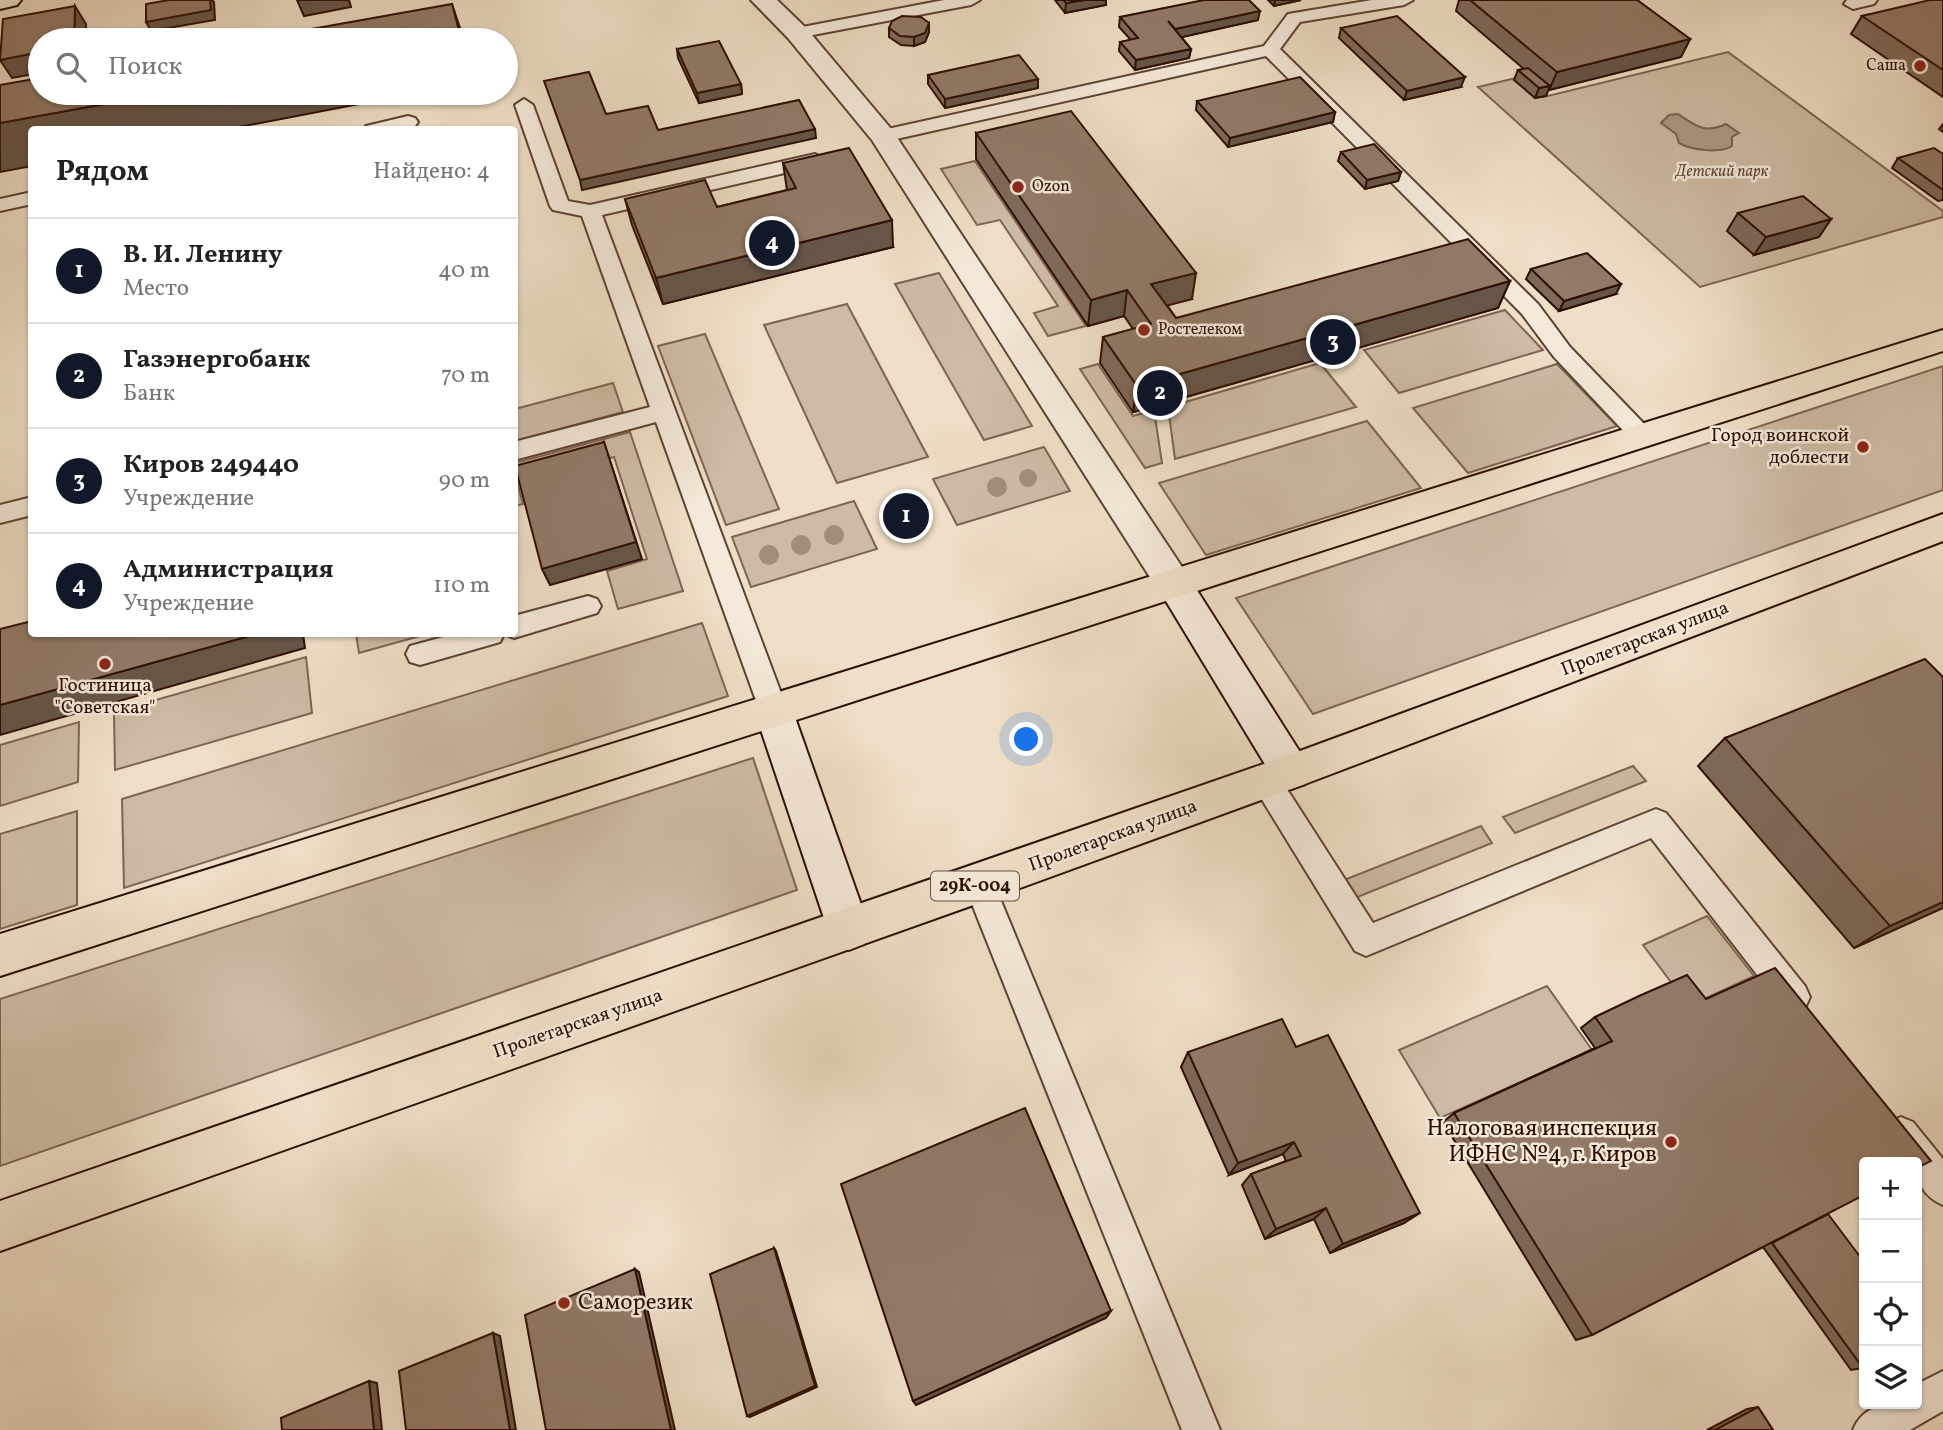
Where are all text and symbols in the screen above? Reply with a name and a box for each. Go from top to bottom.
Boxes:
search box [28,28,518,105]
icon: search [52,48,90,86]
text: Поиск [108,49,182,85]
place label: Саша [1866,55,1906,77]
marker: Саша [1912,58,1928,74]
text: Рядом [56,151,149,193]
text: Найдено: 4 [373,156,490,188]
park label: Детский парк [1675,161,1769,183]
place label: Ozon [1032,176,1070,198]
marker: Ozon [1010,179,1026,195]
pin: 4 [749,217,795,269]
text: В. И. Ленину [123,237,283,273]
text: 1 [74,255,84,287]
text: 40 m [438,255,490,287]
text: Место [123,273,189,305]
pin: 3 [1310,316,1356,368]
place label: Ростелеком [1158,319,1242,341]
marker: Ростелеком [1136,322,1152,338]
text: Газэнергобанк [123,342,310,378]
text: 2 [73,360,85,392]
text: 70 m [441,360,490,392]
pin: 2 [1137,367,1183,419]
text: Банк [123,378,175,410]
place label: Город воинской доблести [1711,423,1849,471]
marker: Город воинской доблести [1855,439,1871,455]
text: Киров 249440 [123,447,299,483]
text: 3 [73,465,85,497]
text: 90 m [439,465,490,497]
text: Учреждение [123,483,254,515]
pin: 1 [883,490,929,542]
text: Администрация [123,552,334,588]
text: 4 [72,570,86,602]
text: 110 m [433,570,490,602]
text: Учреждение [123,588,254,620]
street label: Пролетарская улица [1557,595,1733,683]
marker: Гостиница "Советская" [97,656,113,672]
place label: Гостиница "Советская" [54,673,156,721]
your location [1009,722,1043,756]
street label: Пролетарская улица [1025,793,1201,879]
road number: 29К-004 [931,872,1019,900]
street label: Пролетарская улица [490,983,666,1065]
place label: Налоговая инспекция ИФНС №4, г. Киров [1427,1113,1657,1171]
marker: Налоговая инспекция ИФНС №4, г. Киров [1663,1134,1679,1150]
map controls [1859,1157,1922,1409]
button: + [1859,1157,1922,1220]
button: − [1859,1220,1922,1283]
button: locate [1859,1283,1922,1346]
place label: Саморезик [578,1287,693,1319]
marker: Саморезик [556,1295,572,1311]
button: layers [1859,1346,1922,1409]

